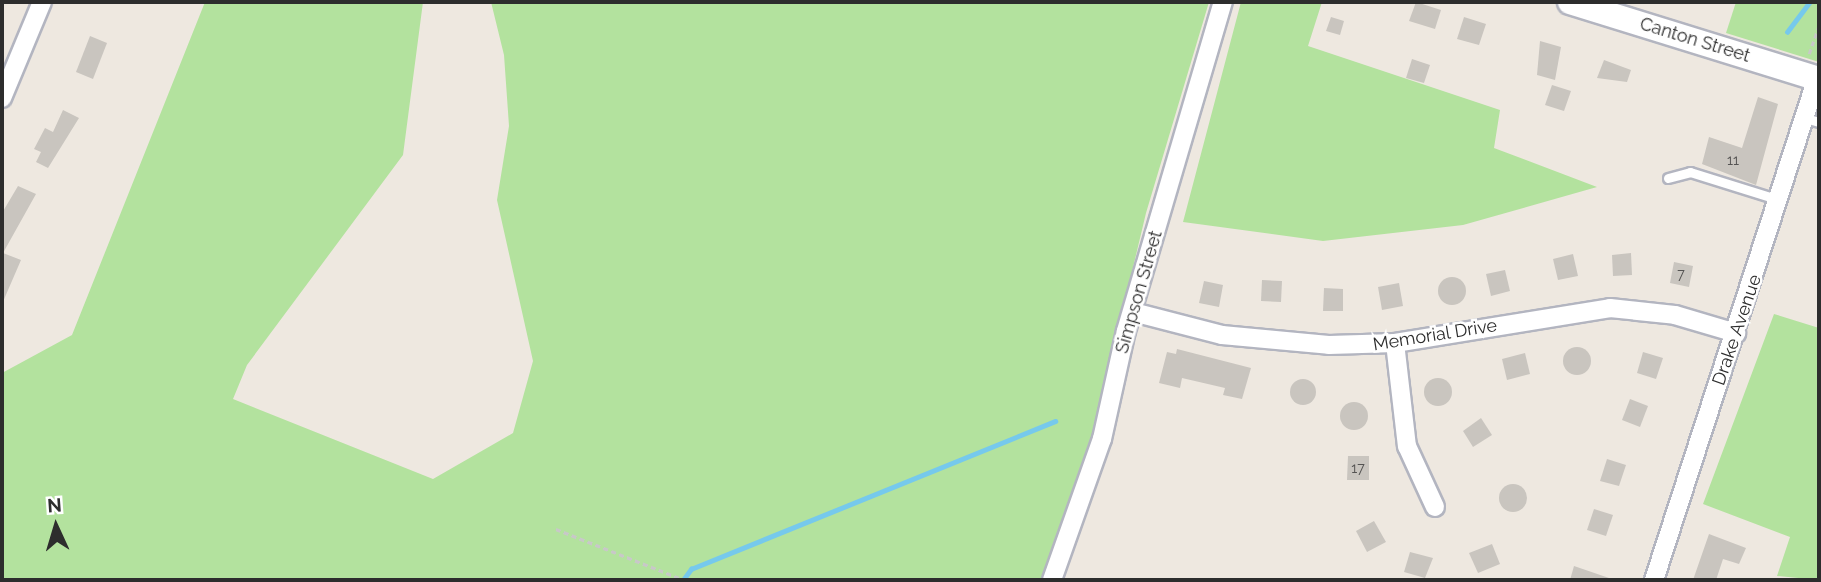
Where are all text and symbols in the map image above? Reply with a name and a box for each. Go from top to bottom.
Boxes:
street label: Canton Street [1637,13,1753,67]
house number: 11 [1727,152,1739,168]
street label: Simpson Street [1111,228,1167,356]
house number: 7 [1677,266,1685,282]
street label: Drake Avenue [1708,271,1766,389]
street label: Memorial Drive [1371,314,1499,356]
house number: 17 [1351,460,1365,476]
north arrow [21,491,91,561]
text: N [47,494,63,517]

